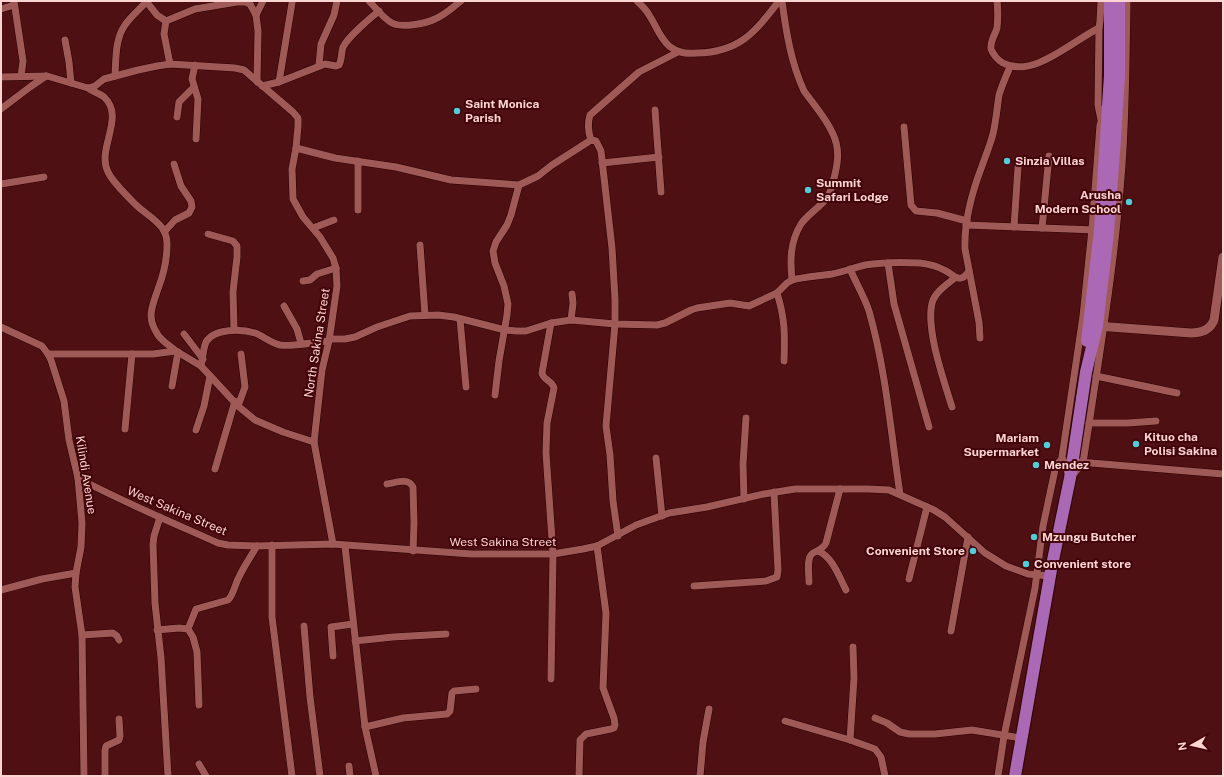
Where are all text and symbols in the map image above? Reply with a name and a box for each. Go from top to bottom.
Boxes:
place label: Saint Monica Parish [465,97,539,125]
marker: Saint Monica Parish [452,106,462,116]
place label: Sinzia Villas [1015,154,1085,168]
marker: Sinzia Villas [1002,156,1012,166]
place label: Summit Safari Lodge [816,176,889,204]
marker: Summit Safari Lodge [803,185,813,195]
place label: Arusha Modern School [1035,188,1121,216]
marker: Arusha Modern School [1124,197,1134,207]
street label: North Sakina Street [301,287,333,399]
place label: Kituo cha Polisi Sakina [1144,430,1217,458]
place label: Mariam Supermarket [964,431,1039,459]
street label: Kilindi Avenue [73,435,99,515]
marker: Kituo cha Polisi Sakina [1131,439,1141,449]
marker: Mariam Supermarket [1042,440,1052,450]
place label: Mendez [1044,458,1089,472]
marker: Mendez [1031,460,1041,470]
street label: West Sakina Street [125,484,229,538]
place label: Mzungu Butcher [1042,530,1136,544]
marker: Mzungu Butcher [1029,532,1039,542]
street label: West Sakina Street [449,535,557,549]
place label: Convenient Store [866,544,965,558]
marker: Convenient Store [968,546,978,556]
place label: Convenient store [1034,557,1131,571]
marker: Convenient store [1021,559,1031,569]
north arrow [1172,725,1212,765]
text: N [1176,741,1189,751]

